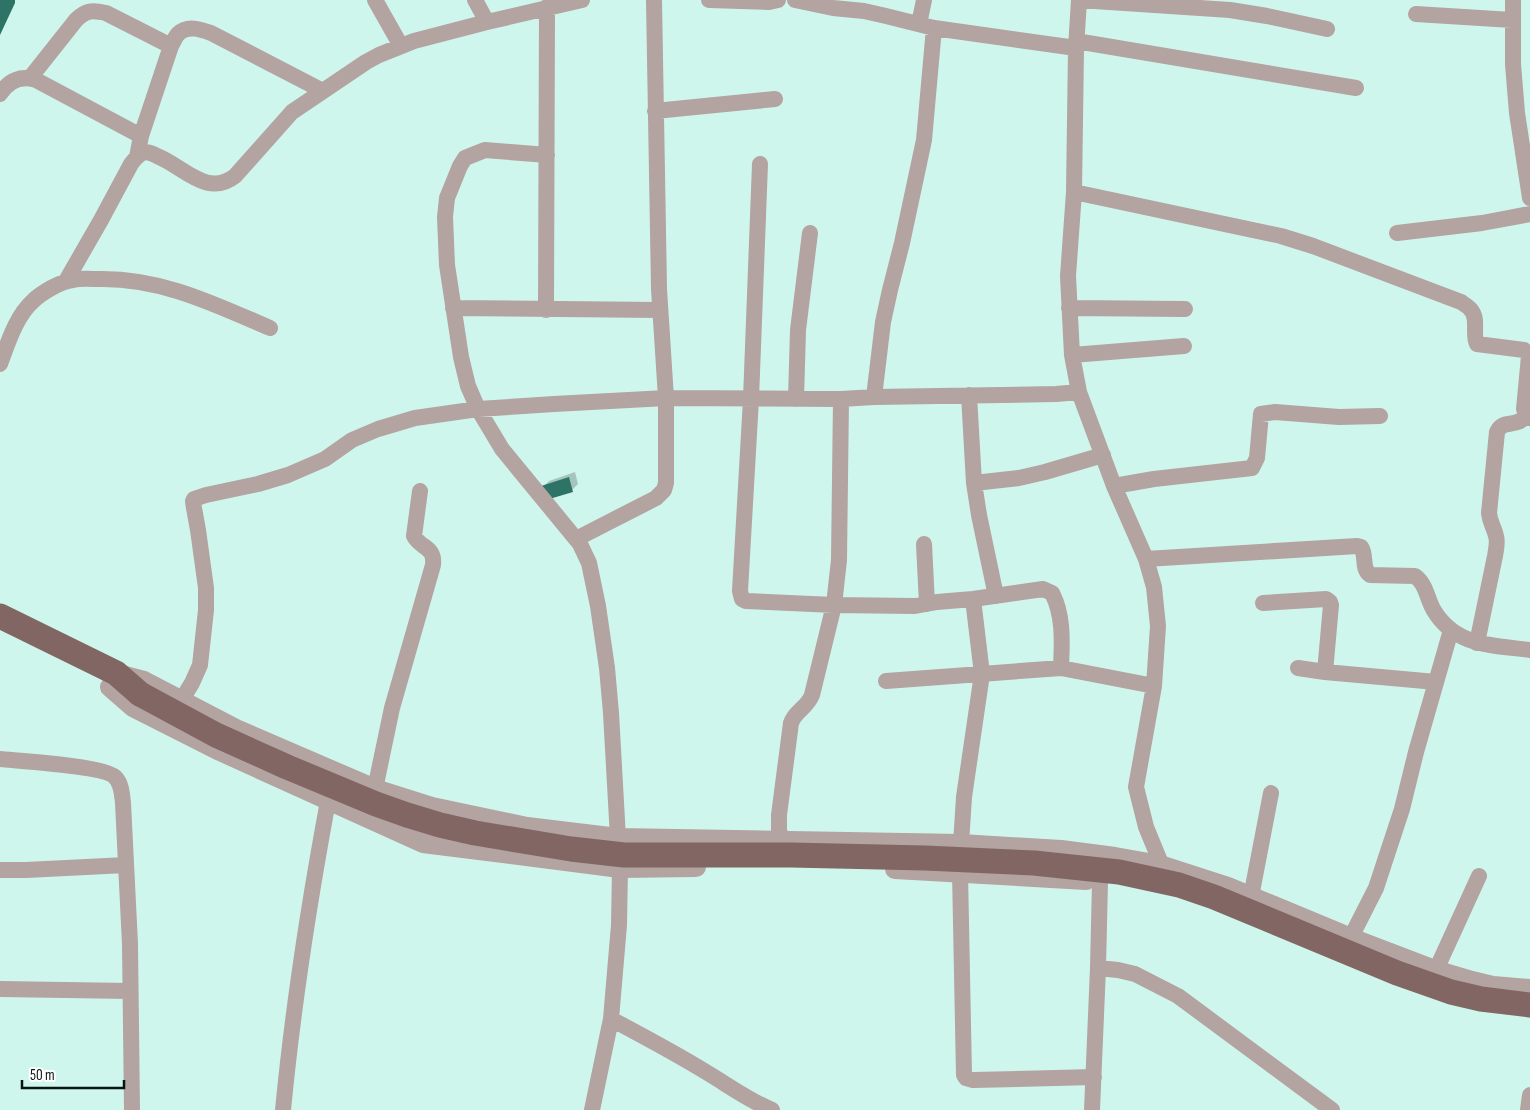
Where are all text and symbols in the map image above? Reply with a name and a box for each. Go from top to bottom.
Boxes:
scale bar [22,1058,125,1090]
text: 50 m [30,1066,55,1085]

